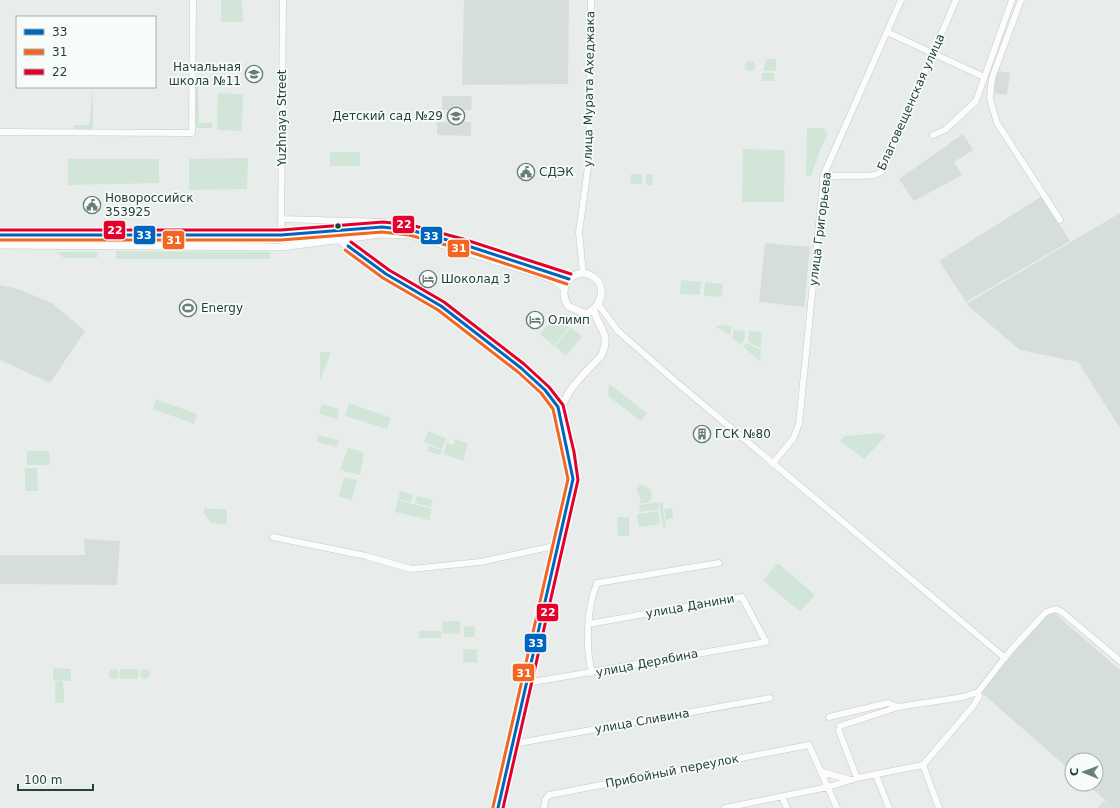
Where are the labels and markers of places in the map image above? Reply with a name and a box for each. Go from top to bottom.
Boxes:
place label: Начальная школа №11 [169,60,241,88]
school or university icon: Начальная школа №11 [244,64,264,84]
school or university icon: Детский сад №29 [446,106,466,126]
place label: Детский сад №29 [332,109,443,123]
public building icon: СДЭК [516,162,536,182]
place label: СДЭК [539,165,574,179]
place label: Новороссийск 353925 [105,191,193,219]
public building icon: Новороссийск 353925 [82,195,102,215]
unlabelled marker [333,221,343,231]
hotel icon: Шоколад 3 [418,269,438,289]
place label: Шоколад 3 [441,272,511,286]
sports icon: Energy [178,298,198,318]
place label: Energy [201,301,243,315]
hotel icon: Олимп [525,310,545,330]
place label: Олимп [548,313,590,327]
building icon: ГСК №80 [692,424,712,444]
place label: ГСК №80 [715,427,771,441]

